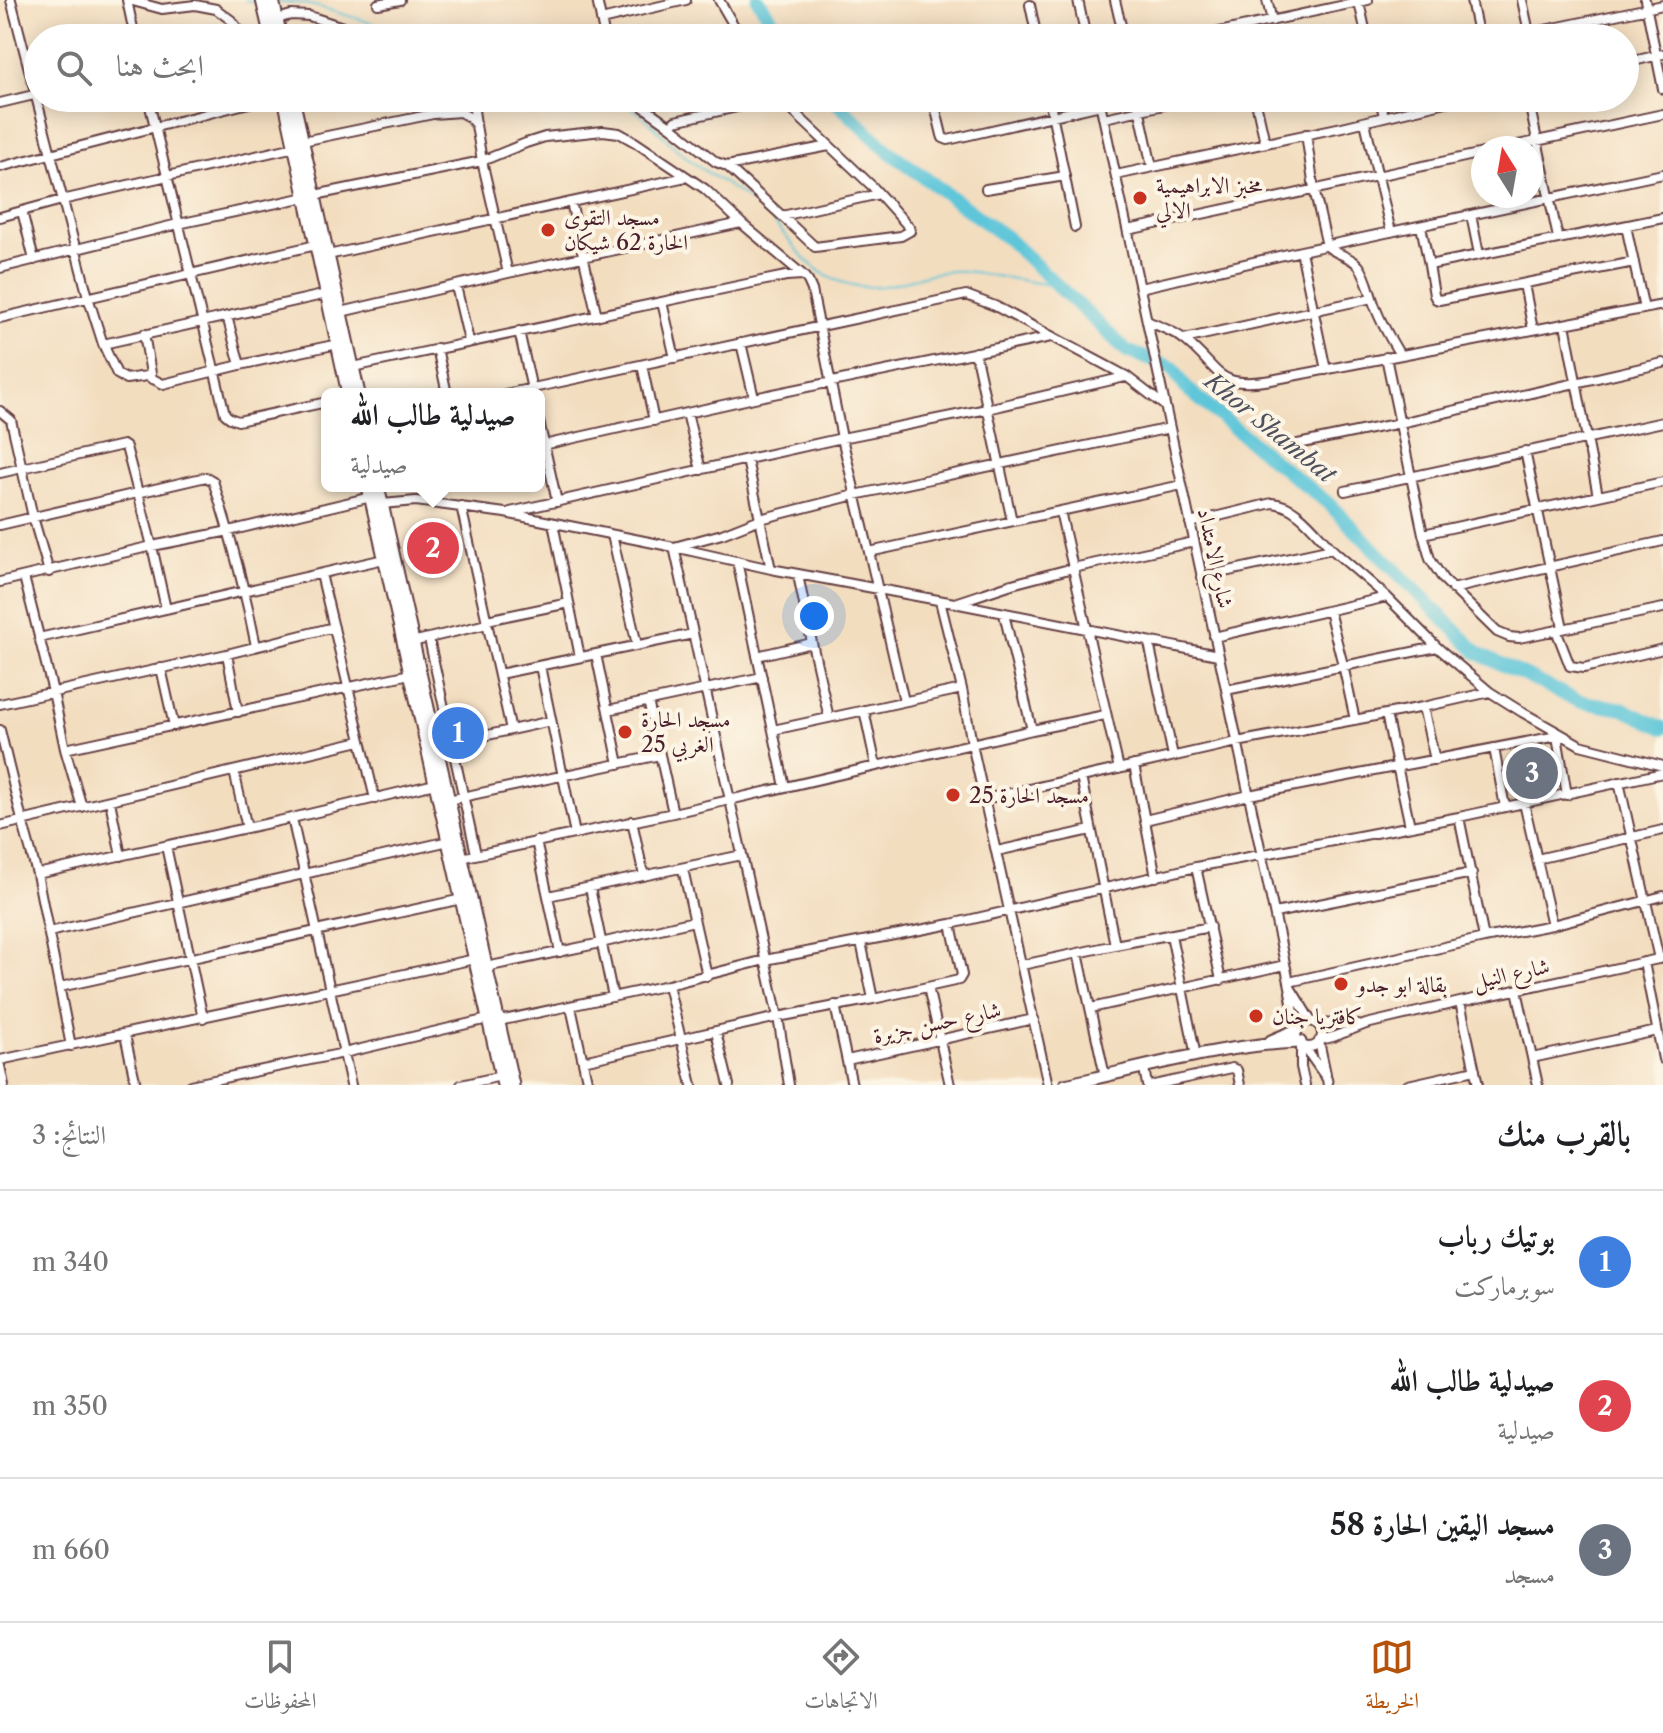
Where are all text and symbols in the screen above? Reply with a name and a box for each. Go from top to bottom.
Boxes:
search box [24,24,1639,112]
icon: search [52,46,96,90]
text: ابحث هنا [116,47,204,84]
north arrow [1471,136,1543,208]
place label: مخبز الابراهيمية الالي [1156,172,1263,229]
marker: مخبز الابراهيمية الالي [1131,189,1149,207]
place label: مسجد التقوى الحارة 62 شيكان [564,204,688,256]
marker: مسجد التقوى الحارة 62 شيكان [539,221,557,239]
water label: Khor Shambat [1198,365,1343,490]
popup [321,388,545,492]
text: صيدلية طالب الله [350,396,516,433]
text: صيدلية [350,448,408,480]
street label: شارع الامتداد [1187,505,1239,612]
pin: 2 [407,518,459,578]
your location [794,596,834,636]
pin: 1 [432,703,484,763]
place label: مسجد الحارة 25 الغربي [641,706,731,763]
marker: مسجد الحارة 25 الغربي [616,723,634,741]
pin: 3 [1506,743,1558,803]
place label: مسجد الحارة 25 [969,782,1089,809]
marker: مسجد الحارة 25 [944,786,962,804]
street label: شارع النيل [1470,952,1553,1000]
place label: بقالة ابو جدو [1355,971,1447,998]
marker: بقالة ابو جدو [1332,975,1350,993]
street label: شارع حسن جزيرة [871,996,1005,1054]
place label: كافتريا جنان [1272,1003,1363,1030]
marker: كافتريا جنان [1247,1007,1265,1025]
text: بالقرب منك [1497,1112,1631,1154]
text: النتائج: 3 [32,1119,106,1151]
text: بوتيك رباب [1437,1218,1555,1255]
text: 340 m [32,1246,109,1278]
text: 1 [1599,1246,1611,1278]
text: سوبرماركت [1454,1270,1555,1302]
text: صيدلية طالب الله [1389,1362,1555,1399]
text: 350 m [32,1390,108,1422]
text: 2 [1597,1390,1613,1422]
text: صيدلية [1498,1414,1555,1446]
text: مسجد اليقين الحارة 58 [1330,1506,1555,1543]
text: 660 m [32,1534,110,1566]
text: 3 [1598,1534,1612,1566]
text: مسجد [1504,1558,1555,1590]
tab: المحفوظات [244,1635,316,1722]
tab: الاتجاهات [804,1635,878,1722]
tab: الخريطة [1366,1635,1419,1722]

